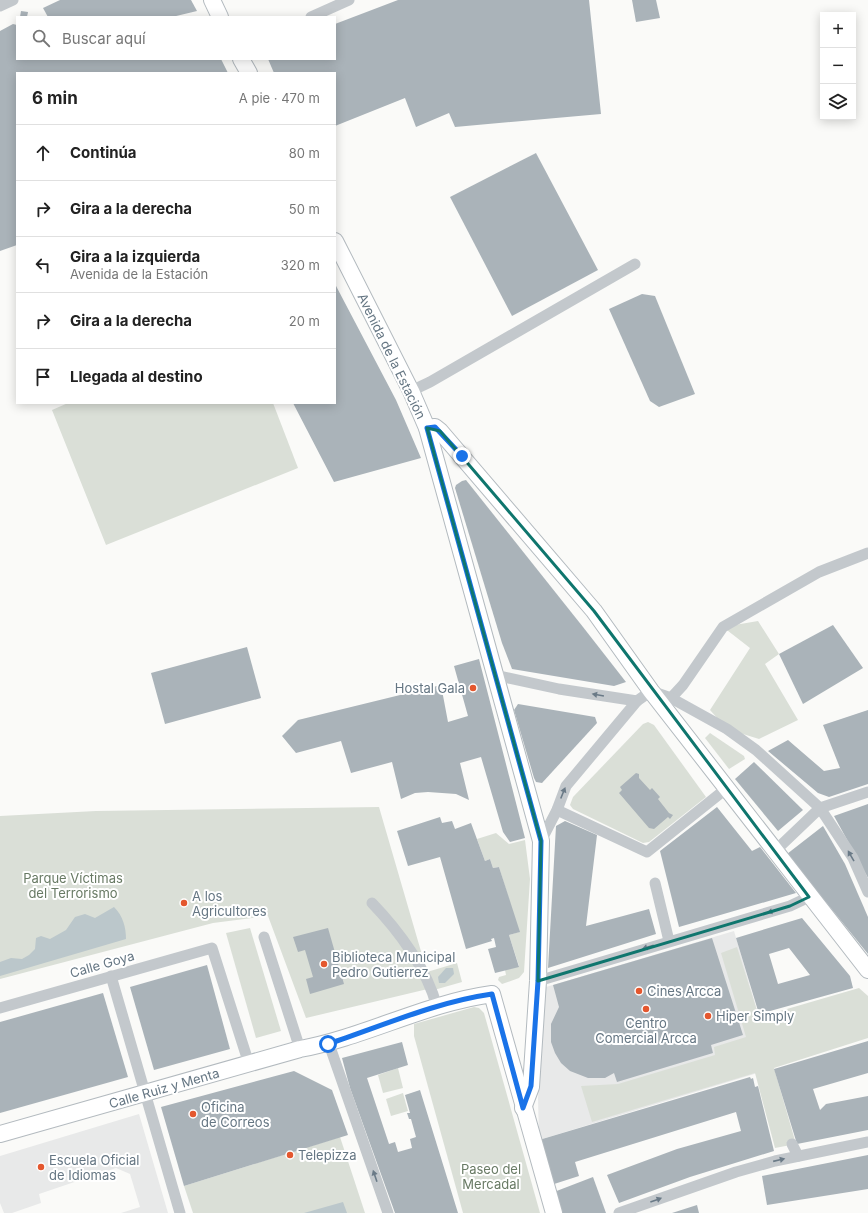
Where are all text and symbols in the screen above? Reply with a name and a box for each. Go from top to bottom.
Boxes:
map controls [820,12,856,120]
button: + [820,12,856,48]
search box [16,16,336,60]
icon: search [30,27,52,49]
text: Buscar aquí [62,29,146,48]
button: − [820,48,856,84]
button: layers [820,84,856,120]
text: 6 min [32,88,78,108]
text: A pie · 470 m [239,90,320,106]
icon: ahead [32,142,54,164]
text: Continúa [70,143,137,162]
text: 80 m [289,145,320,161]
icon: right [32,198,54,220]
text: Gira a la derecha [70,199,192,218]
text: 50 m [289,201,320,217]
text: Gira a la izquierda [70,247,200,266]
icon: left [32,254,54,276]
text: 320 m [281,257,320,273]
text: Avenida de la Estación [70,266,208,282]
street label: Avenida de la Estación [355,290,429,422]
icon: right [32,310,54,332]
text: Gira a la derecha [70,311,192,330]
text: 20 m [289,313,320,329]
icon: arrive [32,366,54,388]
text: Llegada al destino [70,367,203,386]
route end [453,447,471,465]
place label: Hostal Gala [395,680,465,696]
marker: Hostal Gala [468,683,478,693]
one-way arrow [592,692,605,698]
one-way arrow [561,787,567,799]
one-way arrow [848,850,855,862]
park label: Parque Víctimas del Terrorismo [23,870,123,901]
place label: A los Agricultores [192,888,267,919]
marker: A los Agricultores [179,898,189,908]
one-way arrow [767,908,779,914]
one-way arrow [642,944,654,950]
street label: Calle Goya [68,947,136,981]
place label: Biblioteca Municipal Pedro Gutierrez [332,949,455,980]
marker: Biblioteca Municipal Pedro Gutierrez [319,959,329,969]
place label: Cines Arcca [647,983,721,999]
marker: Cines Arcca [634,986,644,996]
marker: Centro Comercial Arcca [641,1004,651,1014]
place label: Hiper Simply [716,1008,794,1024]
marker: Hiper Simply [703,1011,713,1021]
place label: Centro Comercial Arcca [595,1015,697,1046]
route start [319,1035,337,1053]
street label: Calle Ruiz y Menta [107,1065,221,1111]
place label: Oficina de Correos [201,1099,270,1130]
marker: Oficina de Correos [188,1109,198,1119]
place label: Telepizza [298,1147,356,1163]
marker: Telepizza [285,1150,295,1160]
place label: Escuela Oficial de Idiomas [49,1152,139,1183]
one-way arrow [773,1156,785,1162]
park label: Paseo del Mercadal [461,1161,521,1192]
marker: Escuela Oficial de Idiomas [36,1162,46,1172]
one-way arrow [372,1170,378,1182]
one-way arrow [650,1197,662,1203]

